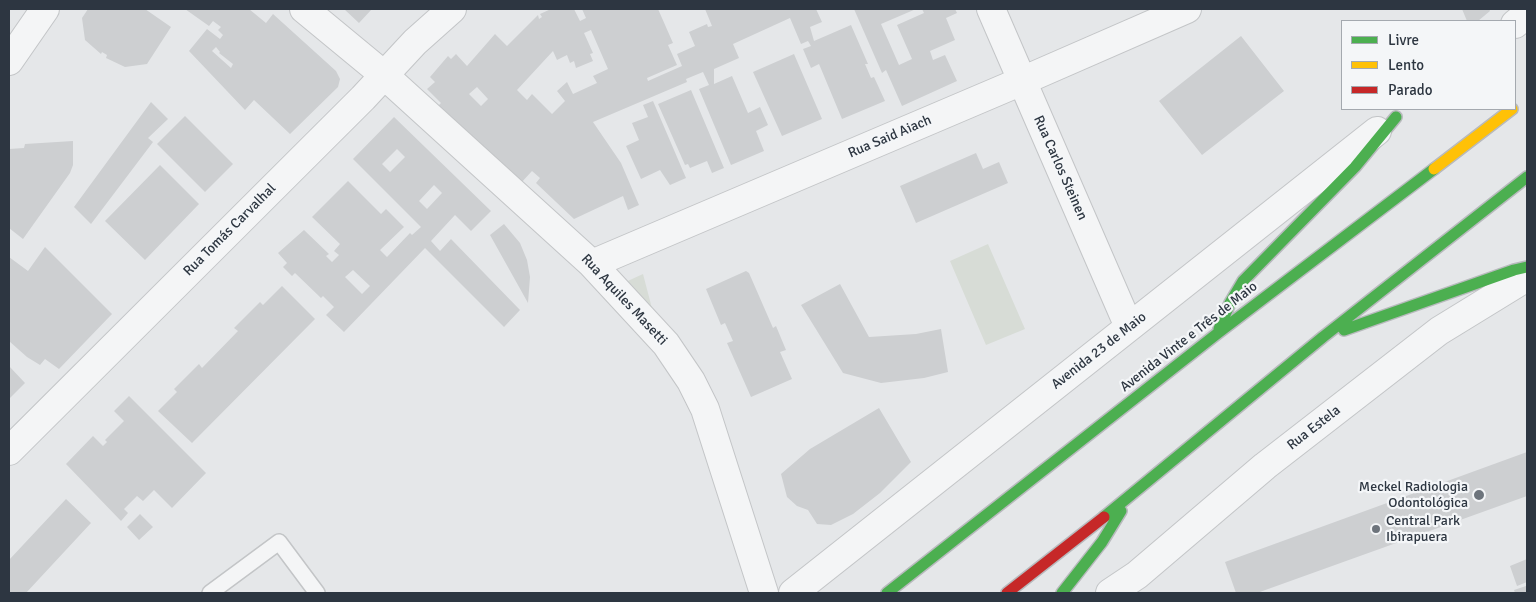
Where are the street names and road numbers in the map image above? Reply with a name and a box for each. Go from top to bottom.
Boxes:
street label: Rua Said Aiach [846,112,934,162]
street label: Rua Carlos Steinen [1029,113,1091,223]
street label: Rua Tomás Carvalhal [180,180,280,280]
street label: Rua Aquiles Masetti [577,251,671,349]
street label: Avenida Vinte e Três de Maio [1117,278,1261,396]
street label: Avenida 23 de Maio [1048,309,1150,393]
street label: Rua Estela [1284,402,1344,454]

